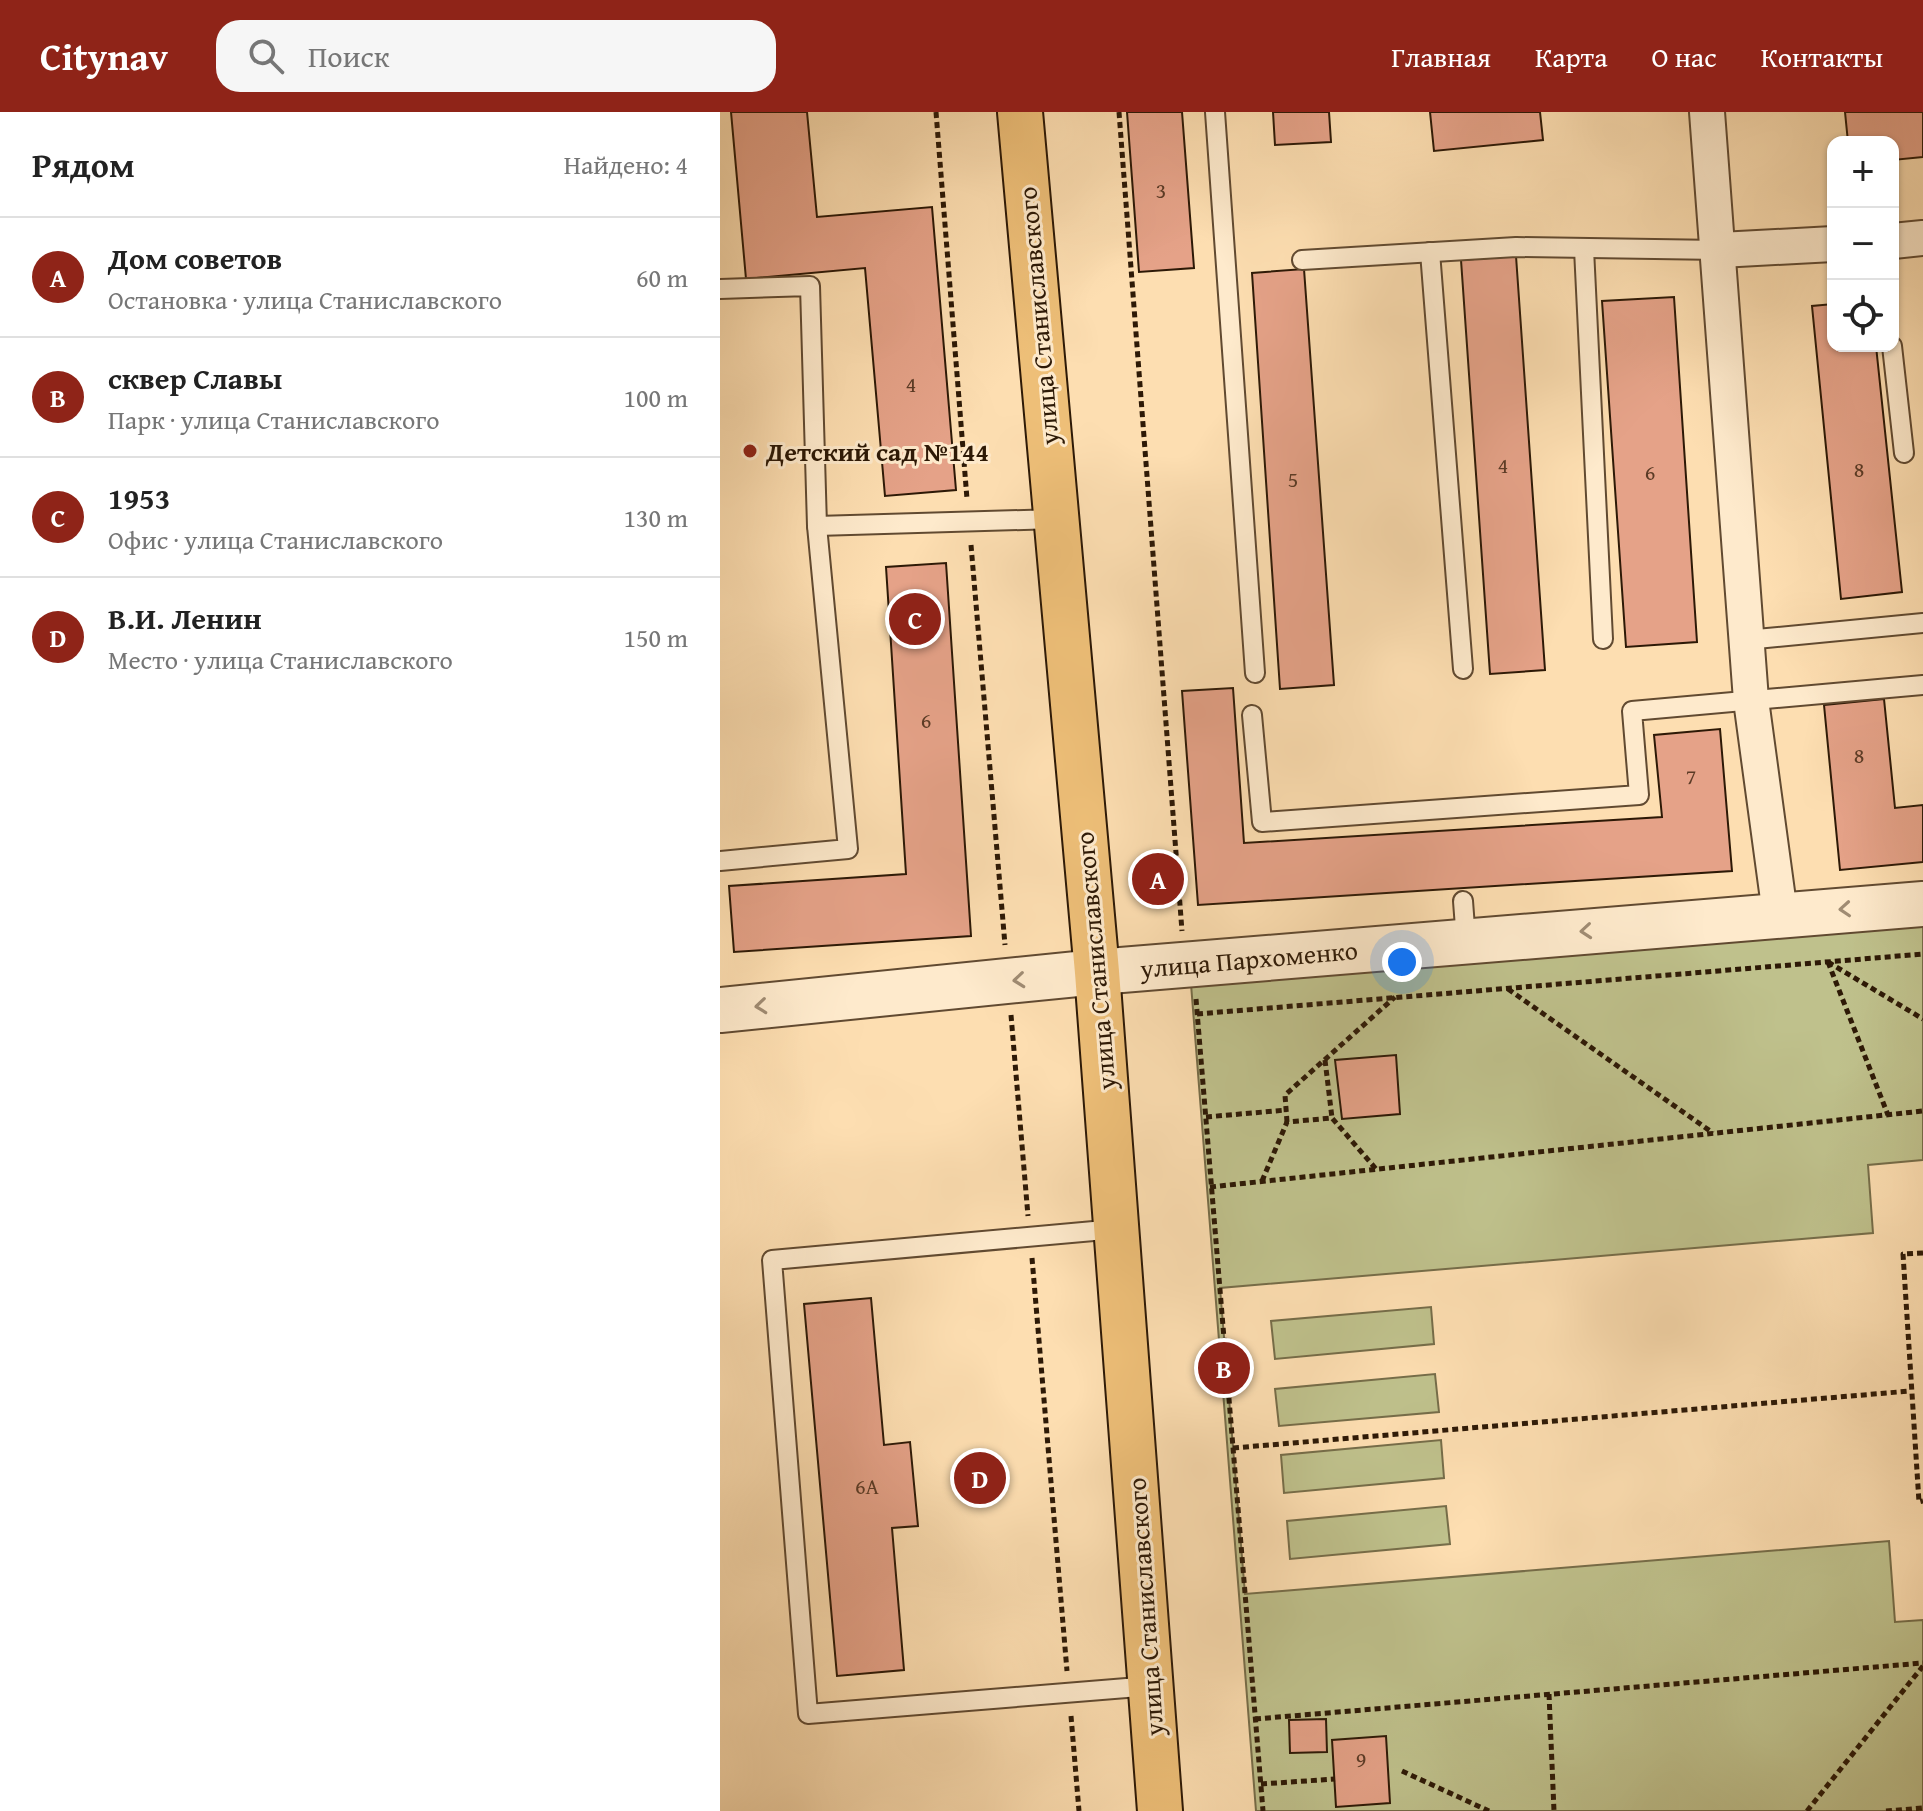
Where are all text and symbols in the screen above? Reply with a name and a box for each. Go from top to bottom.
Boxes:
search box [216,20,776,92]
text: Citynav [40,28,168,84]
icon: search [244,34,288,78]
text: Поиск [308,34,389,78]
text: Главная [1391,36,1491,77]
text: Карта [1535,36,1607,77]
text: О нас [1651,36,1717,77]
text: Контакты [1761,36,1883,77]
map controls [1827,136,1899,352]
button: + [1827,136,1899,208]
text: Рядом [32,140,135,189]
text: Найдено: 4 [564,145,688,184]
house number: 3 [1156,174,1166,206]
street label: улица Станиславского [1007,185,1069,448]
button: − [1827,208,1899,280]
text: Дом советов [108,236,282,280]
text: A [50,258,66,297]
text: 60 m [636,258,688,297]
text: Остановка · улица Станиславского [108,280,502,319]
button: locate [1827,280,1899,352]
text: сквер Славы [108,356,282,400]
house number: 4 [906,368,916,400]
text: B [50,378,66,417]
text: 100 m [623,378,688,417]
text: Парк · улица Станиславского [108,400,440,439]
place label: Детский сад №144 [765,432,989,471]
marker: Детский сад №144 [741,442,759,460]
house number: 4 [1498,449,1508,481]
house number: 8 [1854,453,1864,485]
house number: 6 [1645,456,1655,488]
house number: 5 [1288,463,1298,495]
text: 1953 [108,476,170,520]
text: C [51,498,65,537]
text: 130 m [623,498,688,537]
text: Офис · улица Станиславского [108,520,443,559]
pin: C [889,589,941,649]
text: В.И. Ленин [108,596,262,640]
text: D [50,618,66,657]
text: 150 m [623,618,688,657]
text: Место · улица Станиславского [108,640,453,679]
house number: 6 [921,704,931,736]
house number: 8 [1854,739,1864,771]
house number: 7 [1686,760,1696,792]
street label: улица Станиславского [1064,830,1126,1093]
pin: A [1132,849,1184,909]
one-way arrow [1838,900,1851,917]
one-way arrow [1579,922,1592,939]
street label: улица Пархоменко [1138,930,1359,988]
your location [1382,942,1422,982]
one-way arrow [1012,971,1025,988]
one-way arrow [754,997,767,1014]
pin: B [1198,1338,1250,1398]
pin: D [954,1448,1006,1508]
house number: 6А [855,1470,880,1502]
street label: улица Станиславского [1117,1476,1174,1739]
house number: 9 [1356,1743,1366,1775]

